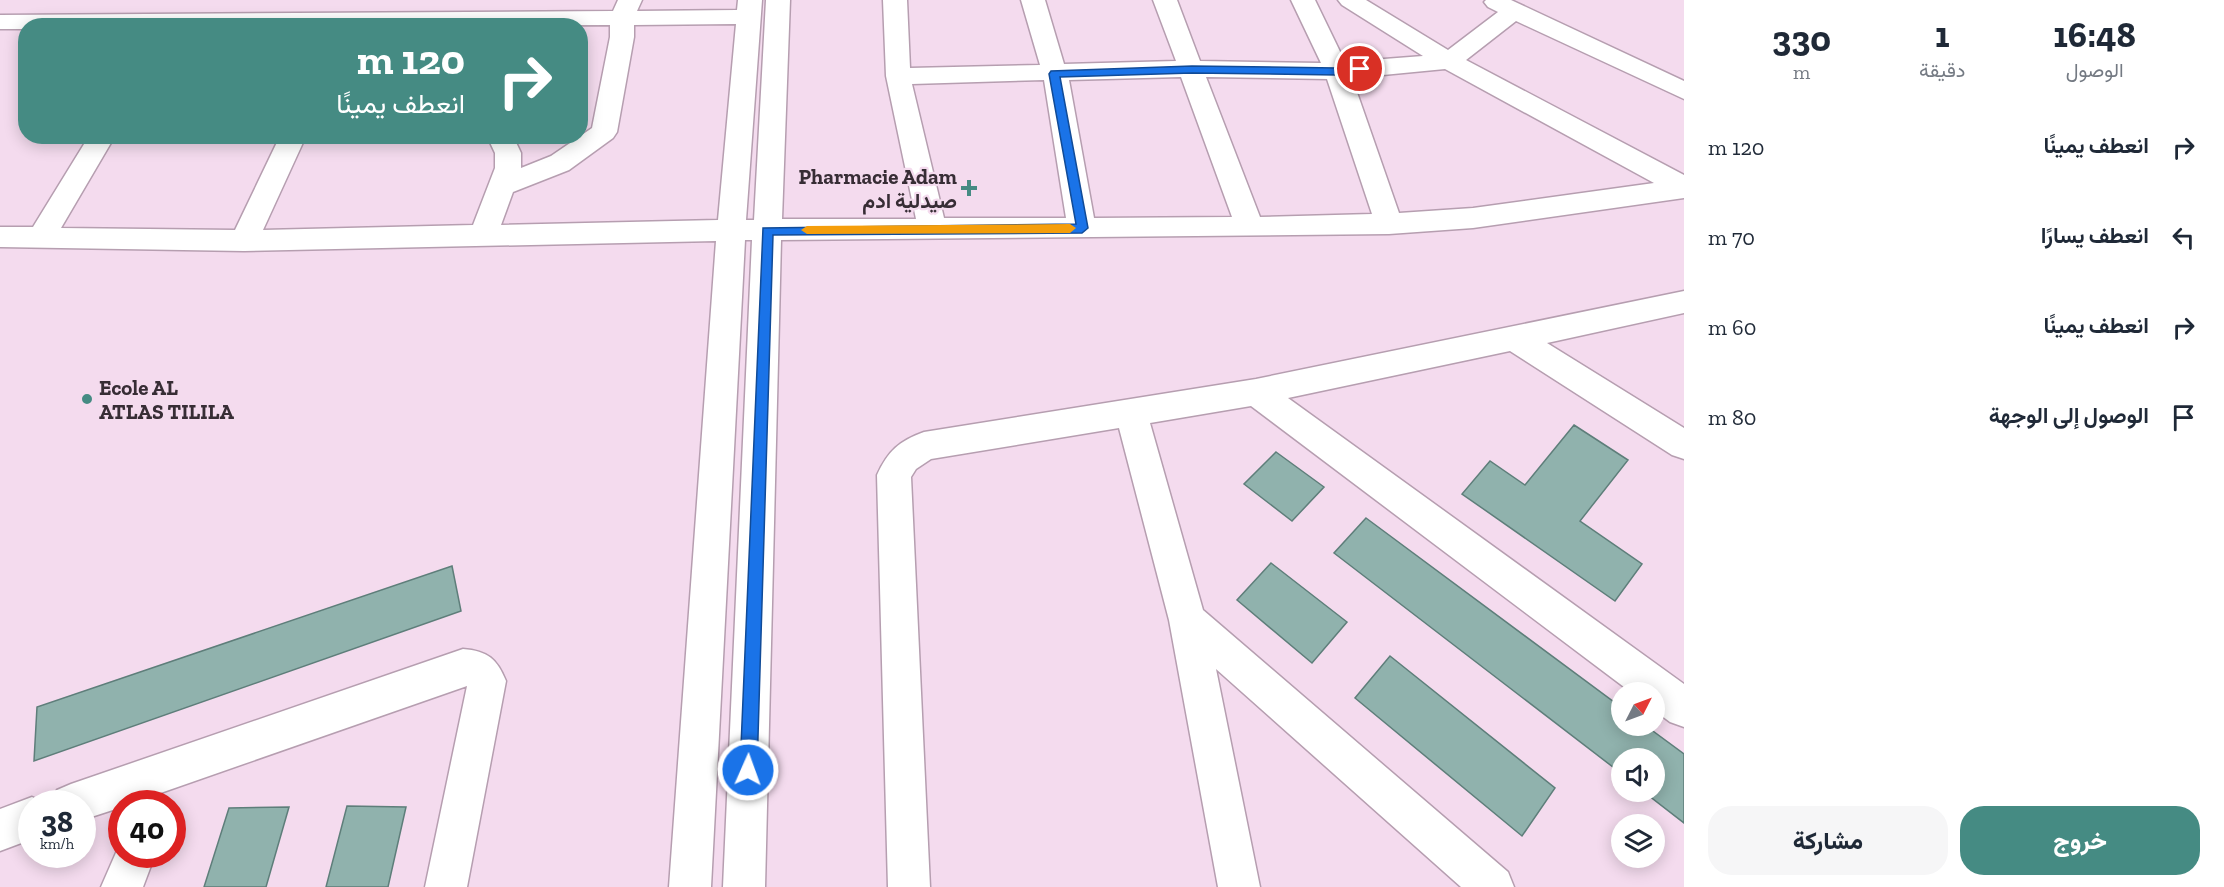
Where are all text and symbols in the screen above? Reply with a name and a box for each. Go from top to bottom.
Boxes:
text: 1 [1935,13,1949,56]
text: 16:48 [2053,13,2136,56]
text: 330 [1772,17,1831,60]
text: 120 m [357,34,465,85]
icon: right [486,42,564,120]
pin [1334,43,1385,94]
icon: arrive [1343,52,1376,85]
text: دقيقة [1919,58,1965,82]
text: الوصول [2066,58,2124,82]
text: m [1793,60,1810,84]
text: انعطف يمينًا [336,88,465,120]
icon: right [2167,131,2200,164]
text: انعطف يمينًا [2043,132,2149,159]
text: 120 m [1708,134,1764,161]
place label: Pharmacie Adam صيدلية ادم [799,164,958,215]
marker: Pharmacie Adam صيدلية ادم [962,181,976,195]
icon: left [2167,221,2200,254]
text: انعطف يسارًا [2041,222,2149,249]
text: 70 m [1708,224,1755,251]
icon: right [2167,311,2200,344]
text: انعطف يمينًا [2043,312,2149,339]
text: 60 m [1708,314,1756,341]
place label: Ecole AL ATLAS TILILA [99,375,234,424]
marker: Ecole AL ATLAS TILILA [80,392,94,406]
icon: arrive [2167,401,2200,434]
text: الوصول إلى الوجهة [1989,402,2149,429]
text: 80 m [1708,404,1757,431]
north arrow [1611,682,1665,736]
map controls [1611,682,1665,868]
position arrow [716,738,780,802]
button: sound [1611,748,1665,802]
speed limit sign: 40 [108,790,186,868]
text: 38 [41,804,73,840]
button: مشاركة [1708,806,1948,875]
button: خروج [1960,806,2200,875]
button: layers [1611,814,1665,868]
text: km/h [40,835,74,853]

